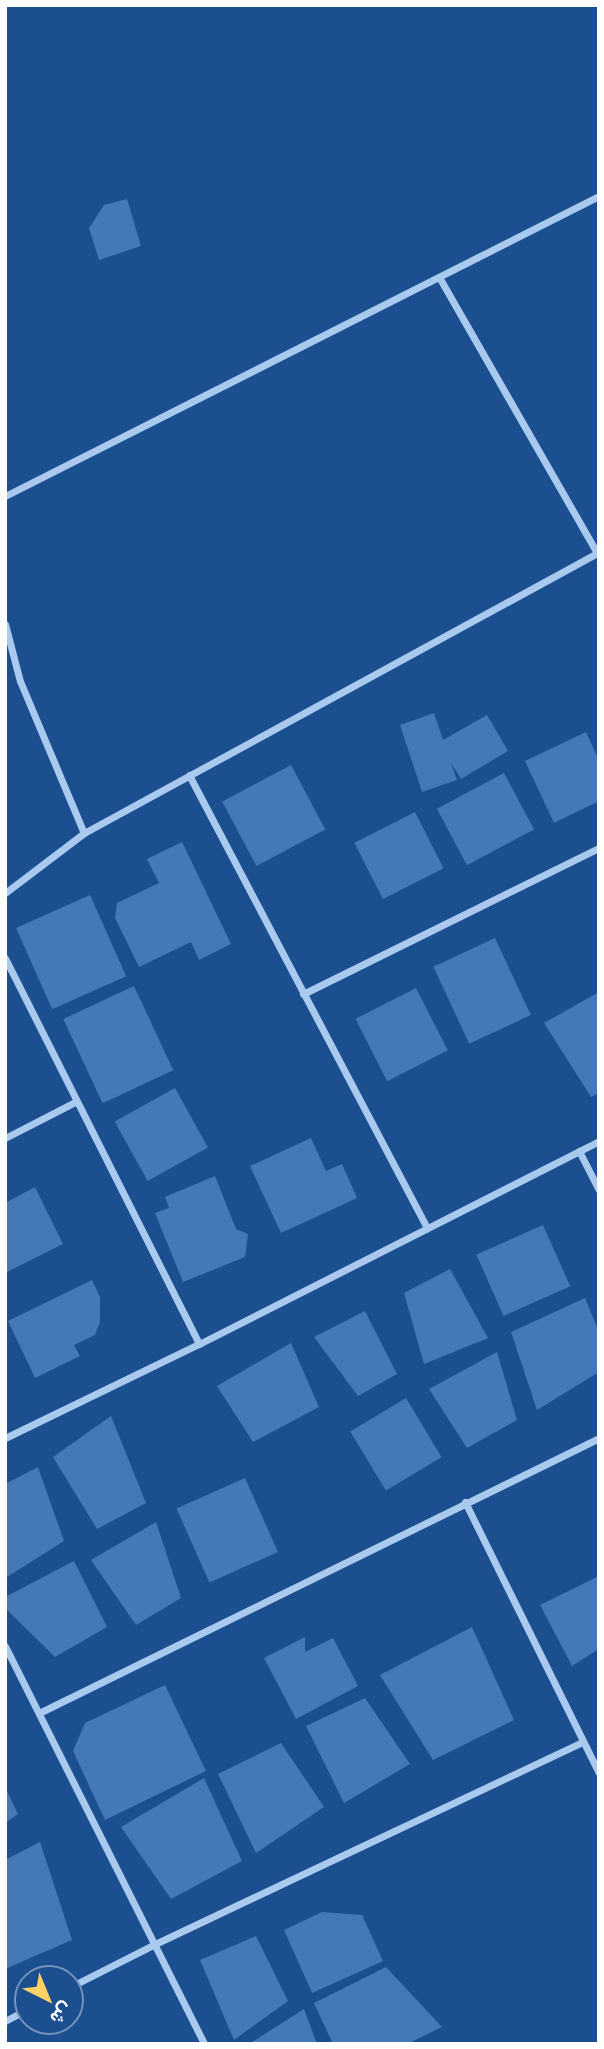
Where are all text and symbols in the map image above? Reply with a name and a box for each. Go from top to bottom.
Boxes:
north arrow [14,1965,84,2035]
text: ش [45,1997,78,2030]

